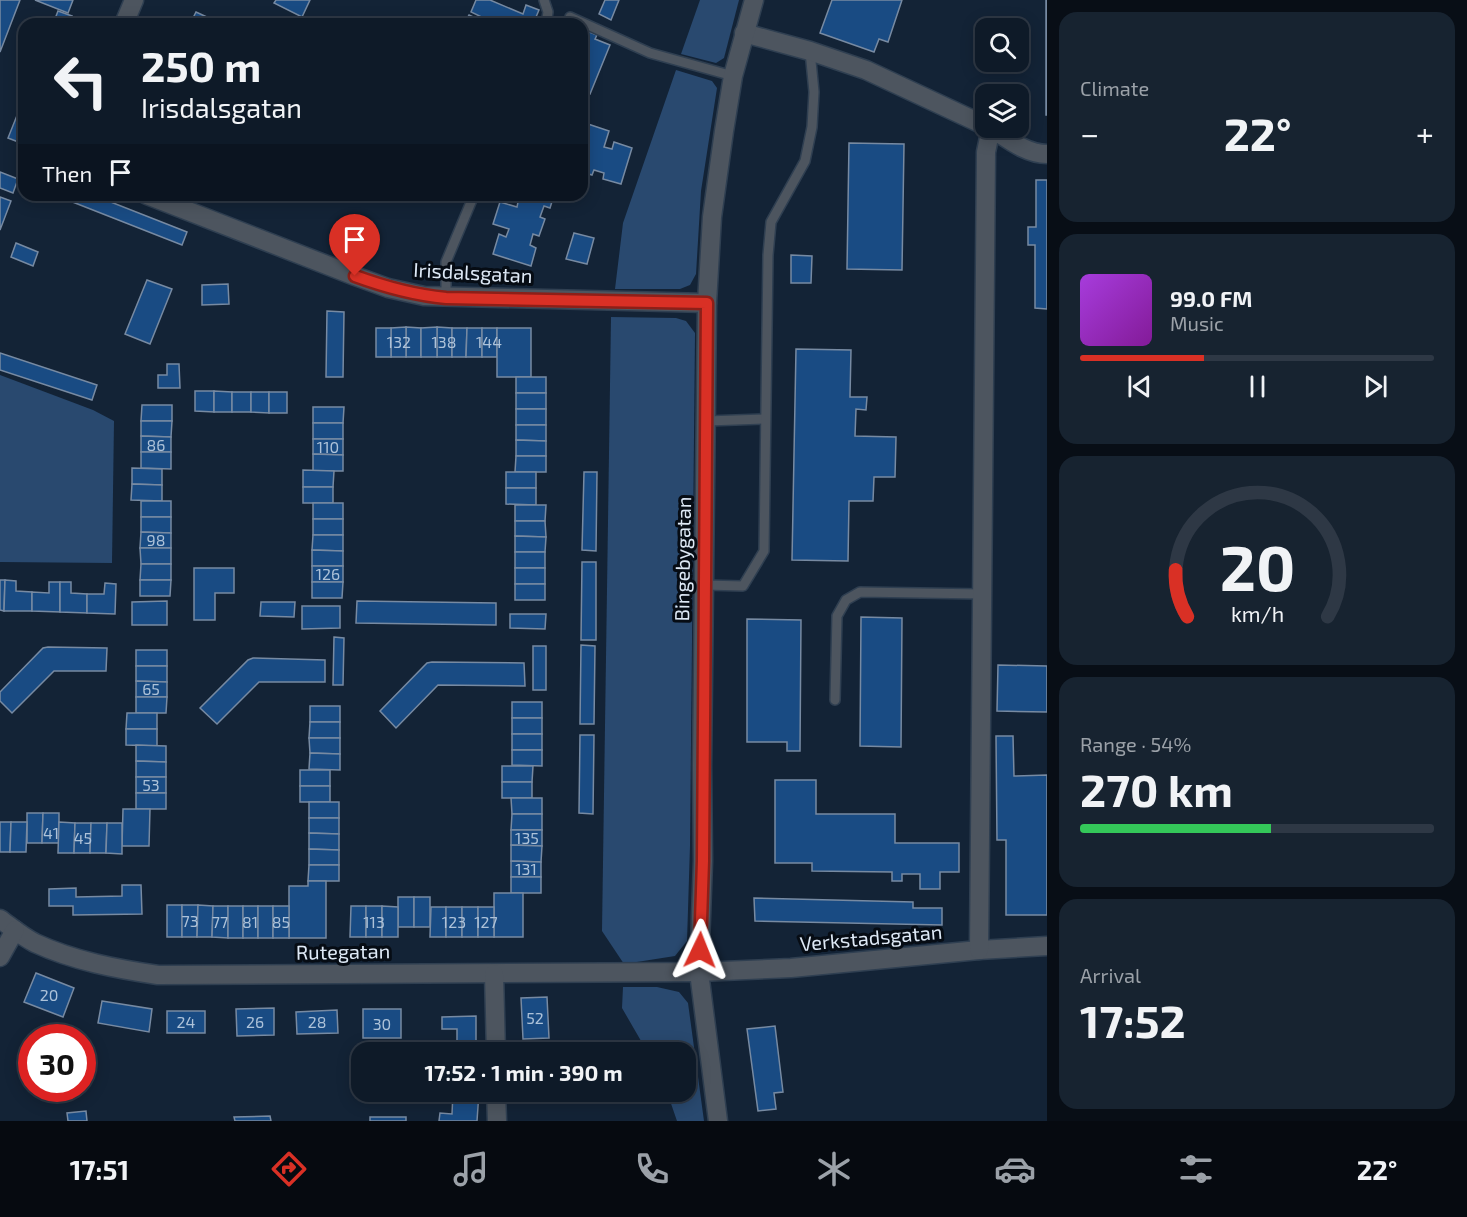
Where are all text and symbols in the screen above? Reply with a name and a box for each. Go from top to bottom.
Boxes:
map controls [975,18,1029,138]
button: search [975,18,1029,72]
text: 250 m [141,40,261,90]
icon: left [42,42,120,120]
text: Climate [1080,76,1149,100]
button: layers [975,84,1029,138]
text: Irisdalsgatan [141,91,302,123]
text: 22° [1224,106,1291,160]
text: − [1080,113,1099,153]
text: + [1416,113,1434,153]
icon: arrive [104,156,137,189]
text: Then [42,160,92,186]
pin [329,214,380,276]
icon: arrive [338,223,371,256]
street label: Irisdalsgatan [413,257,533,287]
text: 99.0 FM [1170,285,1252,311]
text: Music [1170,311,1224,335]
house number: 132 [387,332,411,351]
house number: 138 [432,332,456,351]
house number: 144 [476,332,502,351]
icon: previous [1123,370,1156,403]
icon: pause [1241,370,1274,403]
icon: next [1359,370,1392,403]
house number: 86 [147,435,165,454]
house number: 110 [317,437,339,456]
street label: Bingebygatan [669,496,695,622]
house number: 98 [147,530,165,549]
text: 20 [1219,530,1295,605]
house number: 126 [316,564,340,583]
text: km/h [1230,602,1284,627]
house number: 65 [142,679,160,698]
text: Range · 54% [1080,732,1191,756]
text: 270 km [1080,762,1233,816]
house number: 53 [142,775,160,794]
house number: 41 [43,823,59,842]
house number: 45 [74,828,92,847]
house number: 135 [515,828,539,847]
house number: 131 [515,859,537,878]
house number: 73 [181,911,199,930]
house number: 77 [212,912,228,931]
house number: 81 [242,912,258,931]
house number: 85 [272,912,290,931]
house number: 113 [363,912,385,931]
house number: 123 [442,912,466,931]
house number: 127 [474,912,498,931]
position arrow [668,918,732,982]
street label: Verkstadsgatan [799,919,943,955]
street label: Rutegatan [296,938,390,964]
text: Arrival [1080,963,1141,987]
house number: 20 [40,985,58,1004]
text: 17:52 [1080,993,1186,1047]
house number: 52 [526,1008,544,1027]
house number: 24 [177,1012,196,1031]
house number: 26 [246,1012,264,1031]
house number: 28 [308,1012,326,1031]
house number: 30 [373,1014,391,1033]
speed limit sign: 30 [18,1024,96,1102]
text: 17:52 · 1 min · 390 m [424,1059,623,1085]
icon: directions [268,1148,310,1190]
icon: music [450,1148,492,1190]
icon: phone [631,1148,673,1190]
icon: climate [813,1148,855,1190]
icon: car [994,1148,1036,1190]
icon: filters [1175,1148,1217,1190]
text: 17:51 [70,1153,129,1185]
text: 22° [1357,1153,1397,1185]

